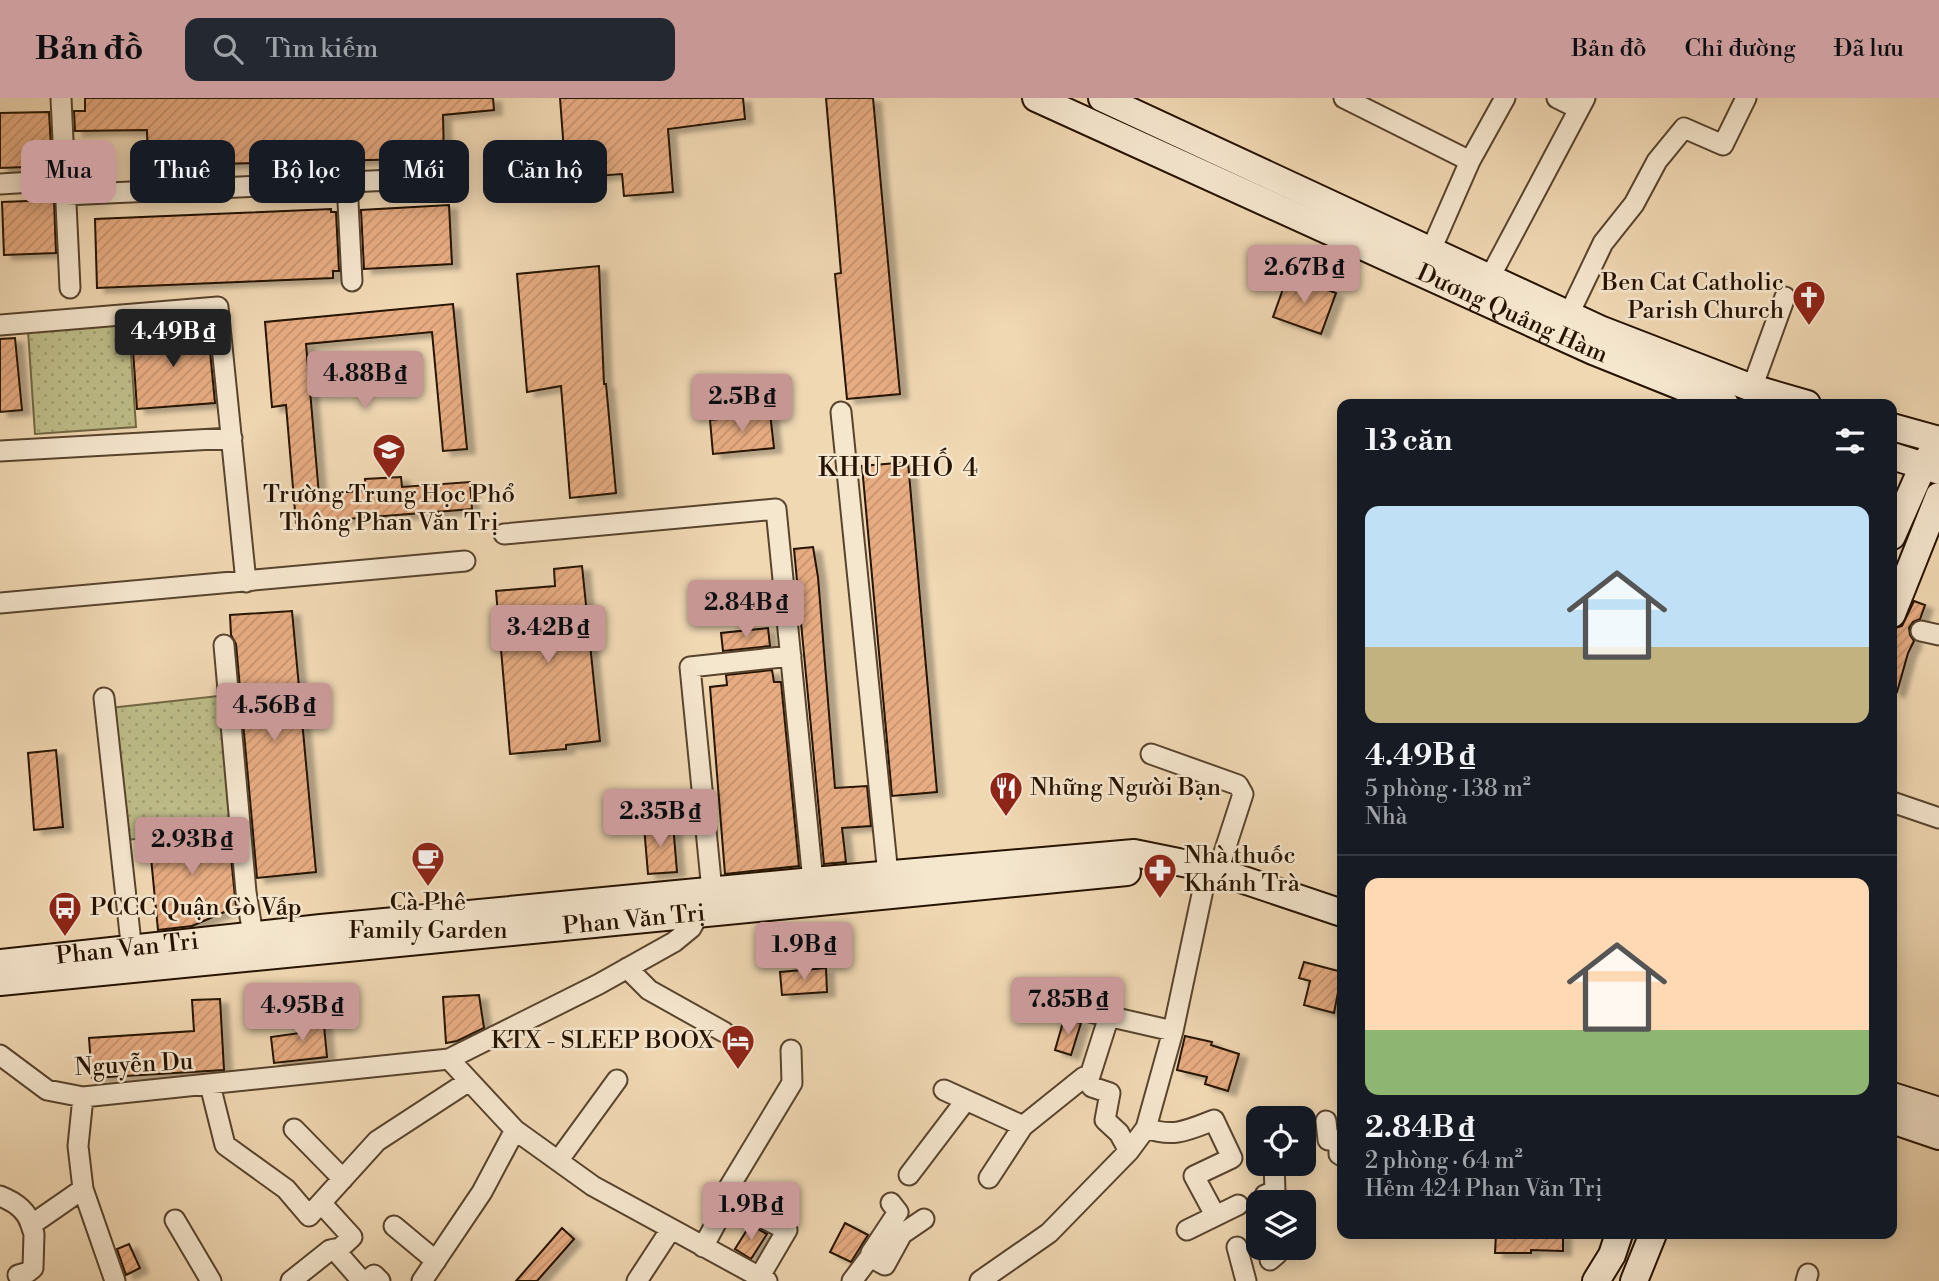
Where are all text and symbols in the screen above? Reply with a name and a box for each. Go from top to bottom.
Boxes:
search box [185,18,675,81]
text: Bản đồ [35,29,143,70]
icon: search [209,30,247,68]
text: Tìm kiếm [265,33,378,65]
text: Bản đồ [1571,34,1647,64]
text: Chỉ đường [1685,34,1796,64]
text: Đã lưu [1834,34,1904,64]
chip: Mua [21,140,116,203]
chip: Thuê [130,140,235,203]
chip: Bộ lọc [249,140,365,203]
chip: Mới [379,140,469,203]
chip: Căn hộ [483,140,607,203]
pin: 2.67B ₫ [1239,246,1369,305]
text: 2.67B ₫ [1264,254,1344,282]
street label: Dương Quảng Hàm [1412,258,1612,370]
place label: Ben Cat Catholic Parish Church [1600,268,1784,326]
church icon: Ben Cat Catholic Parish Church [1790,278,1828,327]
pin: 4.49B ₫ [108,310,238,369]
text: 4.49B ₫ [131,318,215,346]
pin: 4.88B ₫ [300,352,430,411]
text: 4.88B ₫ [323,360,407,388]
pin: 2.5B ₫ [685,374,799,434]
text: 2.5B ₫ [708,383,776,411]
text: 13 căn [1365,422,1453,460]
icon: filters [1831,422,1869,460]
school or university icon: Trường Trung Học Phổ Thông Phan Văn Trị [370,431,408,480]
district label: KHU PHỐ 4 [818,447,980,484]
place label: Trường Trung Học Phổ Thông Phan Văn Trị [263,480,515,538]
icon: home [1554,552,1680,678]
pin: 2.84B ₫ [681,580,811,640]
text: 2.84B ₫ [704,589,788,617]
pin: 3.42B ₫ [483,606,613,665]
text: 3.42B ₫ [507,614,589,642]
pin: 4.56B ₫ [209,684,339,743]
text: 4.56B ₫ [232,692,316,720]
text: 4.49B ₫ [1365,737,1475,775]
restaurant icon: Những Người Bạn [987,769,1025,818]
place label: Những Người Bạn [1030,773,1221,803]
text: 5 phòng · 138 m² [1365,775,1531,803]
pin: 2.35B ₫ [595,790,725,849]
text: 2.35B ₫ [619,798,701,826]
text: Nhà [1365,803,1407,831]
pin: 2.93B ₫ [127,818,257,877]
text: 2.93B ₫ [151,826,233,854]
cafe icon: Cà Phê Family Garden [409,839,447,888]
place label: Nhà thuốc Khánh Trà [1184,841,1301,899]
pharmacy icon: Nhà thuốc Khánh Trà [1141,851,1179,900]
place label: Cà Phê Family Garden [348,888,508,946]
bus stop icon: PCCC Quận Gò Vấp [46,889,84,938]
place label: PCCC Quận Gò Vấp [90,893,302,923]
street label: Phan Văn Trị [561,898,707,942]
pin: 1.9B ₫ [747,922,861,982]
icon: home [1554,924,1680,1050]
street label: Phan Van Tri [54,926,200,972]
text: 1.9B ₫ [772,931,836,959]
pin: 7.85B ₫ [1003,978,1133,1037]
pin: 4.95B ₫ [237,984,367,1043]
text: 7.85B ₫ [1028,986,1108,1014]
text: 4.95B ₫ [260,992,344,1020]
hotel icon: KTX - SLEEP BOOX [719,1022,757,1071]
place label: KTX - SLEEP BOOX [491,1026,715,1056]
street label: Nguyễn Du [74,1047,194,1083]
map controls [1246,1106,1316,1260]
button: locate [1246,1106,1316,1176]
text: 2.84B ₫ [1365,1109,1474,1147]
text: 2 phòng · 64 m² [1365,1147,1523,1175]
text: Hẻm 424 Phan Văn Trị [1365,1175,1603,1203]
pin: 1.9B ₫ [694,1182,808,1242]
button: layers [1246,1190,1316,1260]
text: 1.9B ₫ [719,1191,783,1219]

